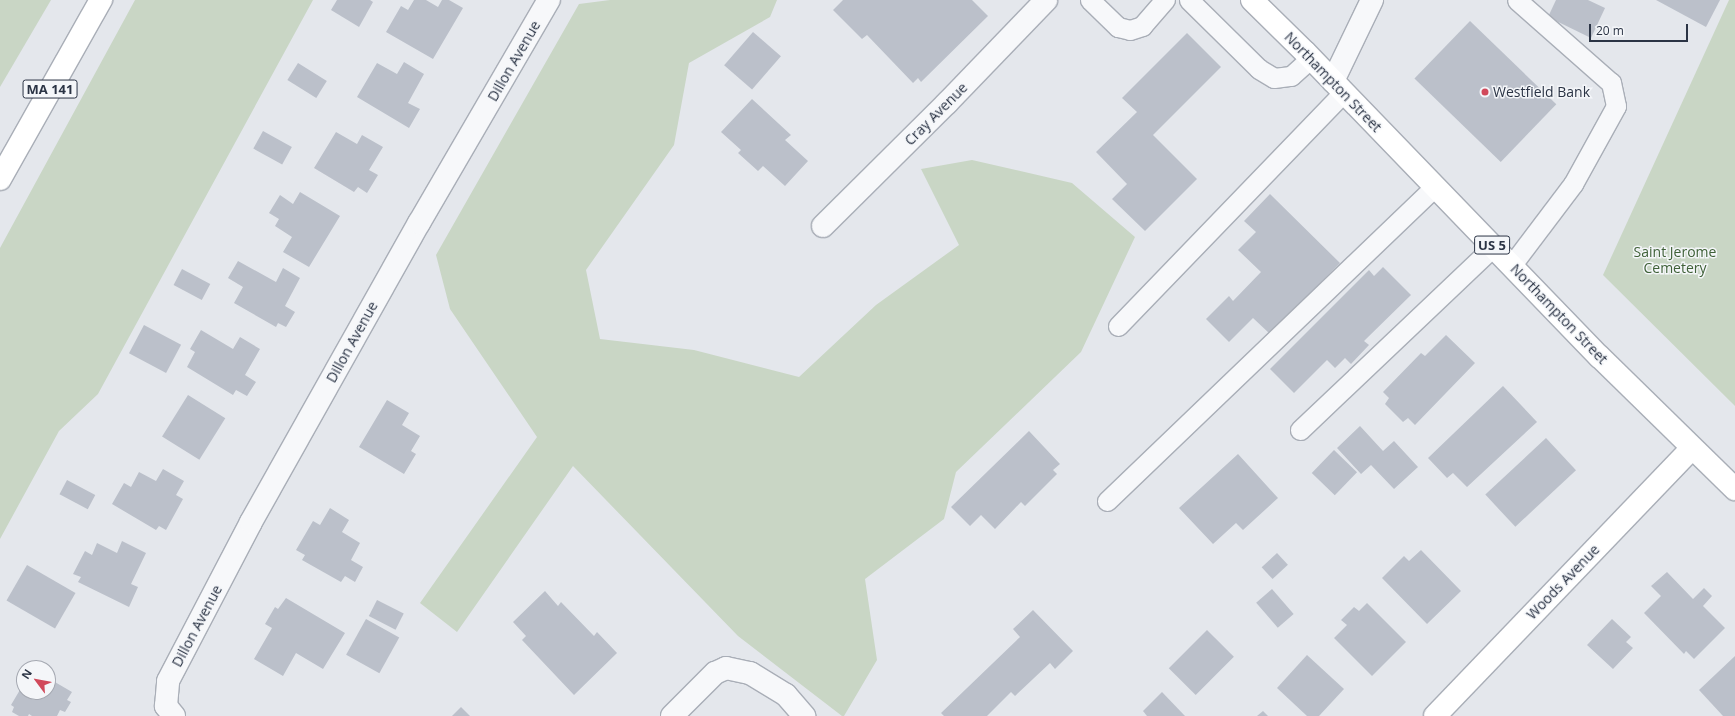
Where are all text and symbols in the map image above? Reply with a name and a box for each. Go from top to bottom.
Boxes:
scale bar [1591,16,1690,42]
street label: Dillon Avenue [484,18,544,104]
text: 20 m [1596,22,1624,39]
street label: Northampton Street [1281,29,1385,135]
road number: MA 141 [22,78,78,100]
street label: Cray Avenue [901,79,971,149]
place label: Westfield Bank [1493,84,1590,100]
marker: Westfield Bank [1480,87,1490,97]
road number: US 5 [1474,234,1510,256]
park label: Saint Jerome Cemetery [1634,244,1716,276]
street label: Northampton Street [1507,261,1611,367]
street label: Dillon Avenue [323,299,381,385]
street label: Woods Avenue [1523,541,1603,623]
street label: Dillon Avenue [168,582,226,670]
north arrow [16,660,56,700]
text: N [18,666,35,682]

